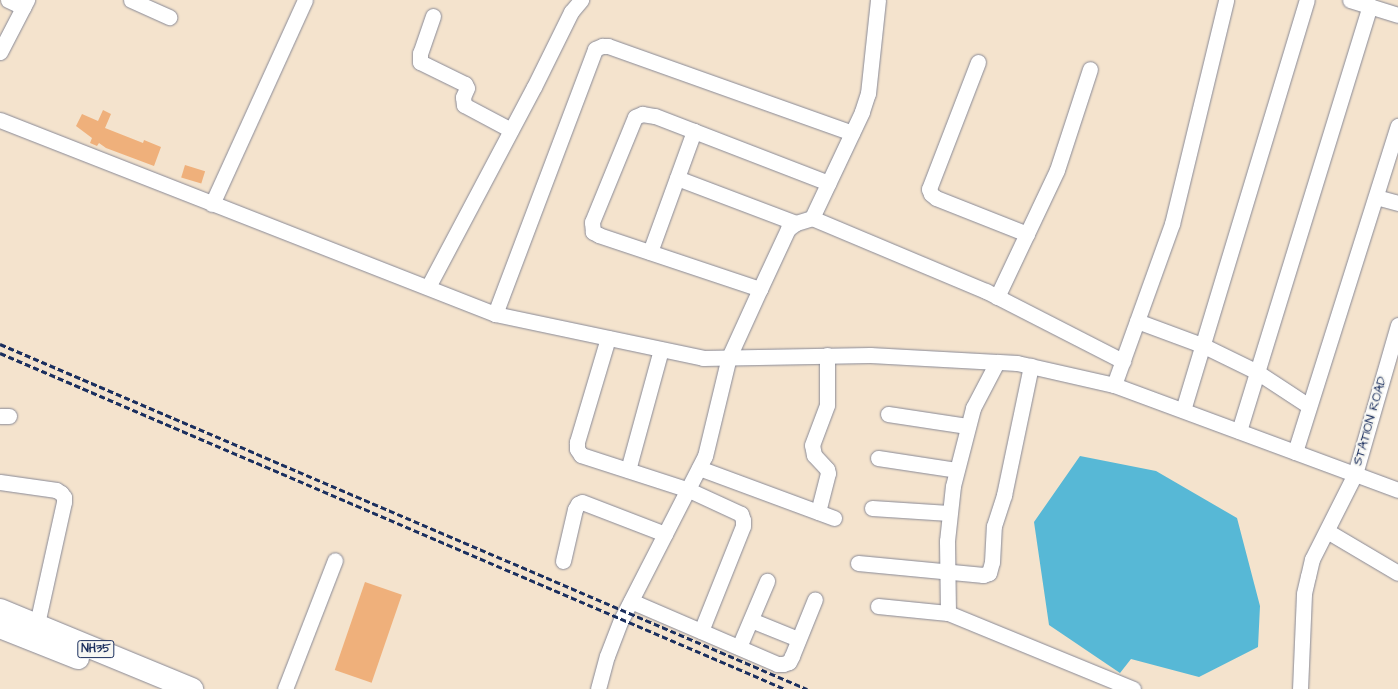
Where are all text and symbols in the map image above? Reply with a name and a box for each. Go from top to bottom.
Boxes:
street label: STATION ROAD [1350,375,1390,467]
road number: NH35 [77,639,115,659]

